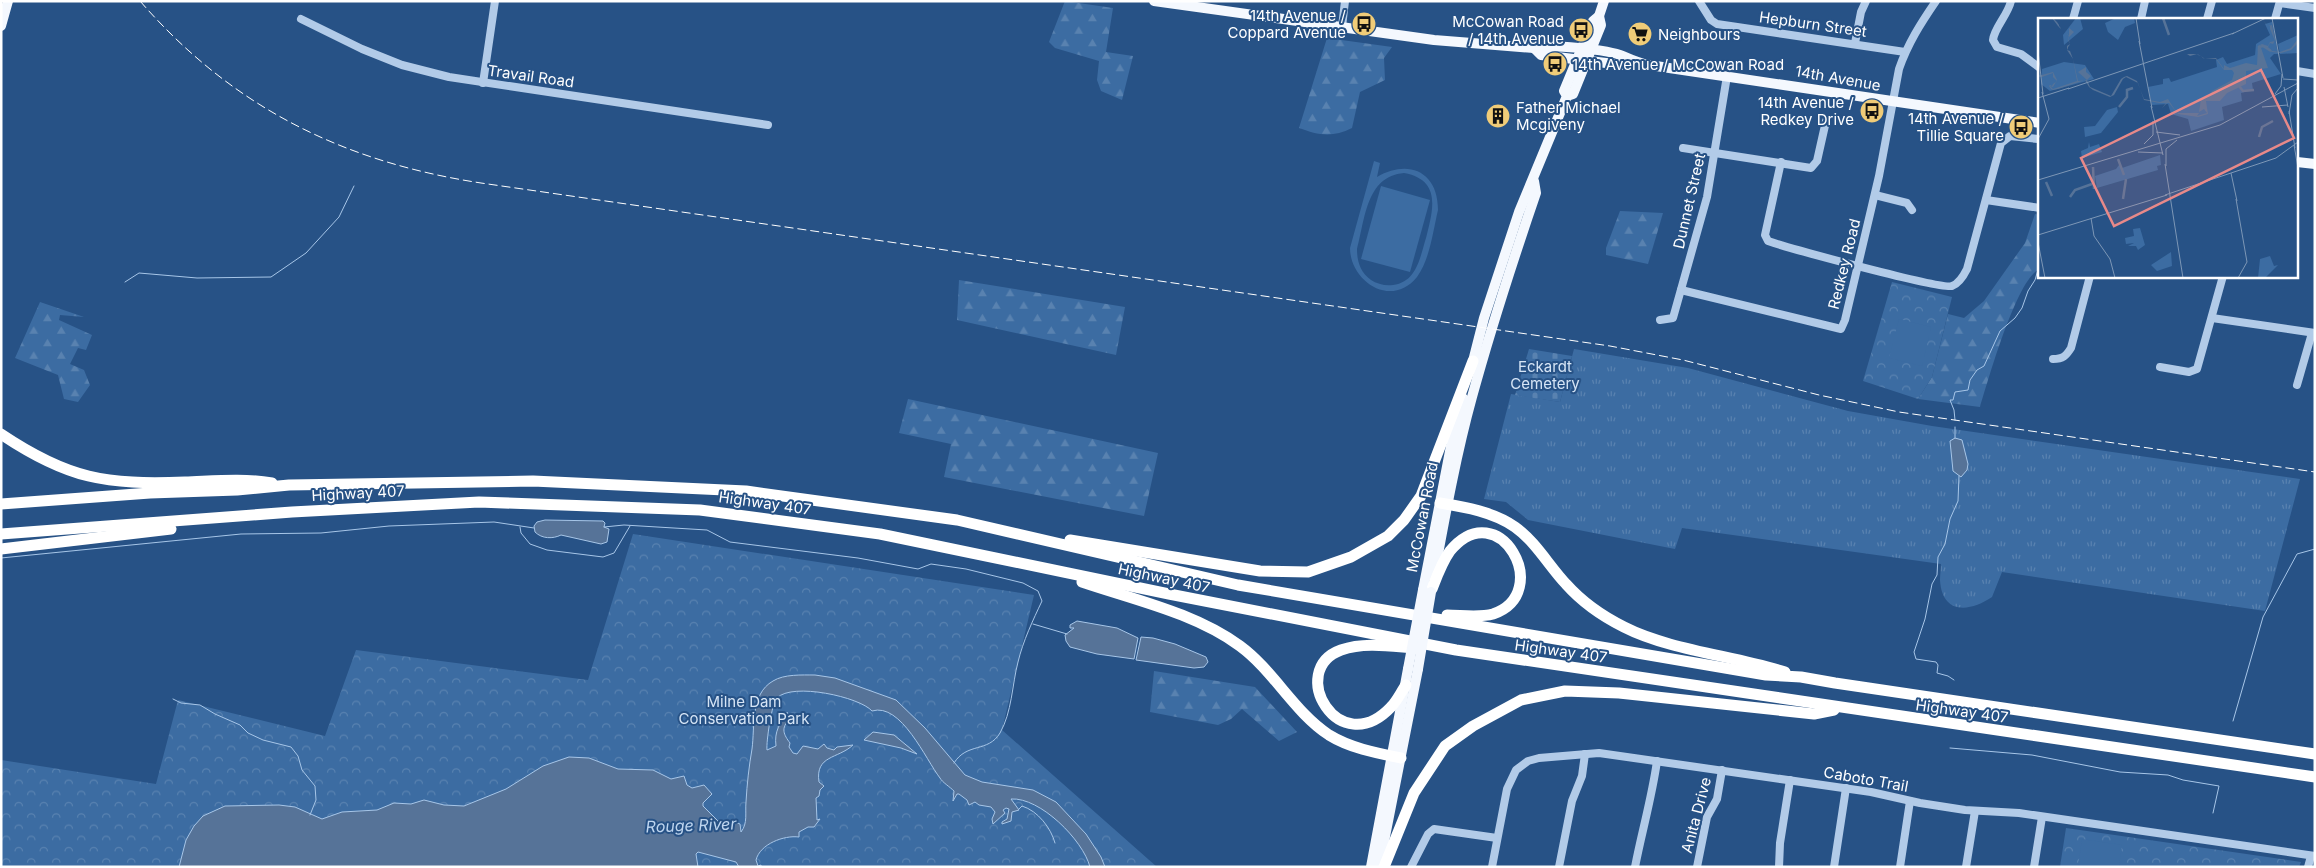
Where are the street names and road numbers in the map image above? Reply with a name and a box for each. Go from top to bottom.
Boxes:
street label: Hepburn Street [1758,7,1868,41]
street label: Travail Road [487,61,575,91]
street label: 14th Avenue [1794,61,1882,95]
street label: Dunnet Street [1669,151,1709,251]
street label: Redkey Road [1824,217,1864,311]
street label: McCowan Road [1402,460,1442,574]
street label: Highway 407 [311,481,405,505]
street label: Highway 407 [717,487,813,519]
street label: Highway 407 [1116,559,1212,597]
street label: Highway 407 [1513,635,1609,667]
street label: Highway 407 [1914,695,2010,727]
street label: Caboto Trail [1822,762,1910,796]
street label: Anita Drive [1677,775,1715,855]

